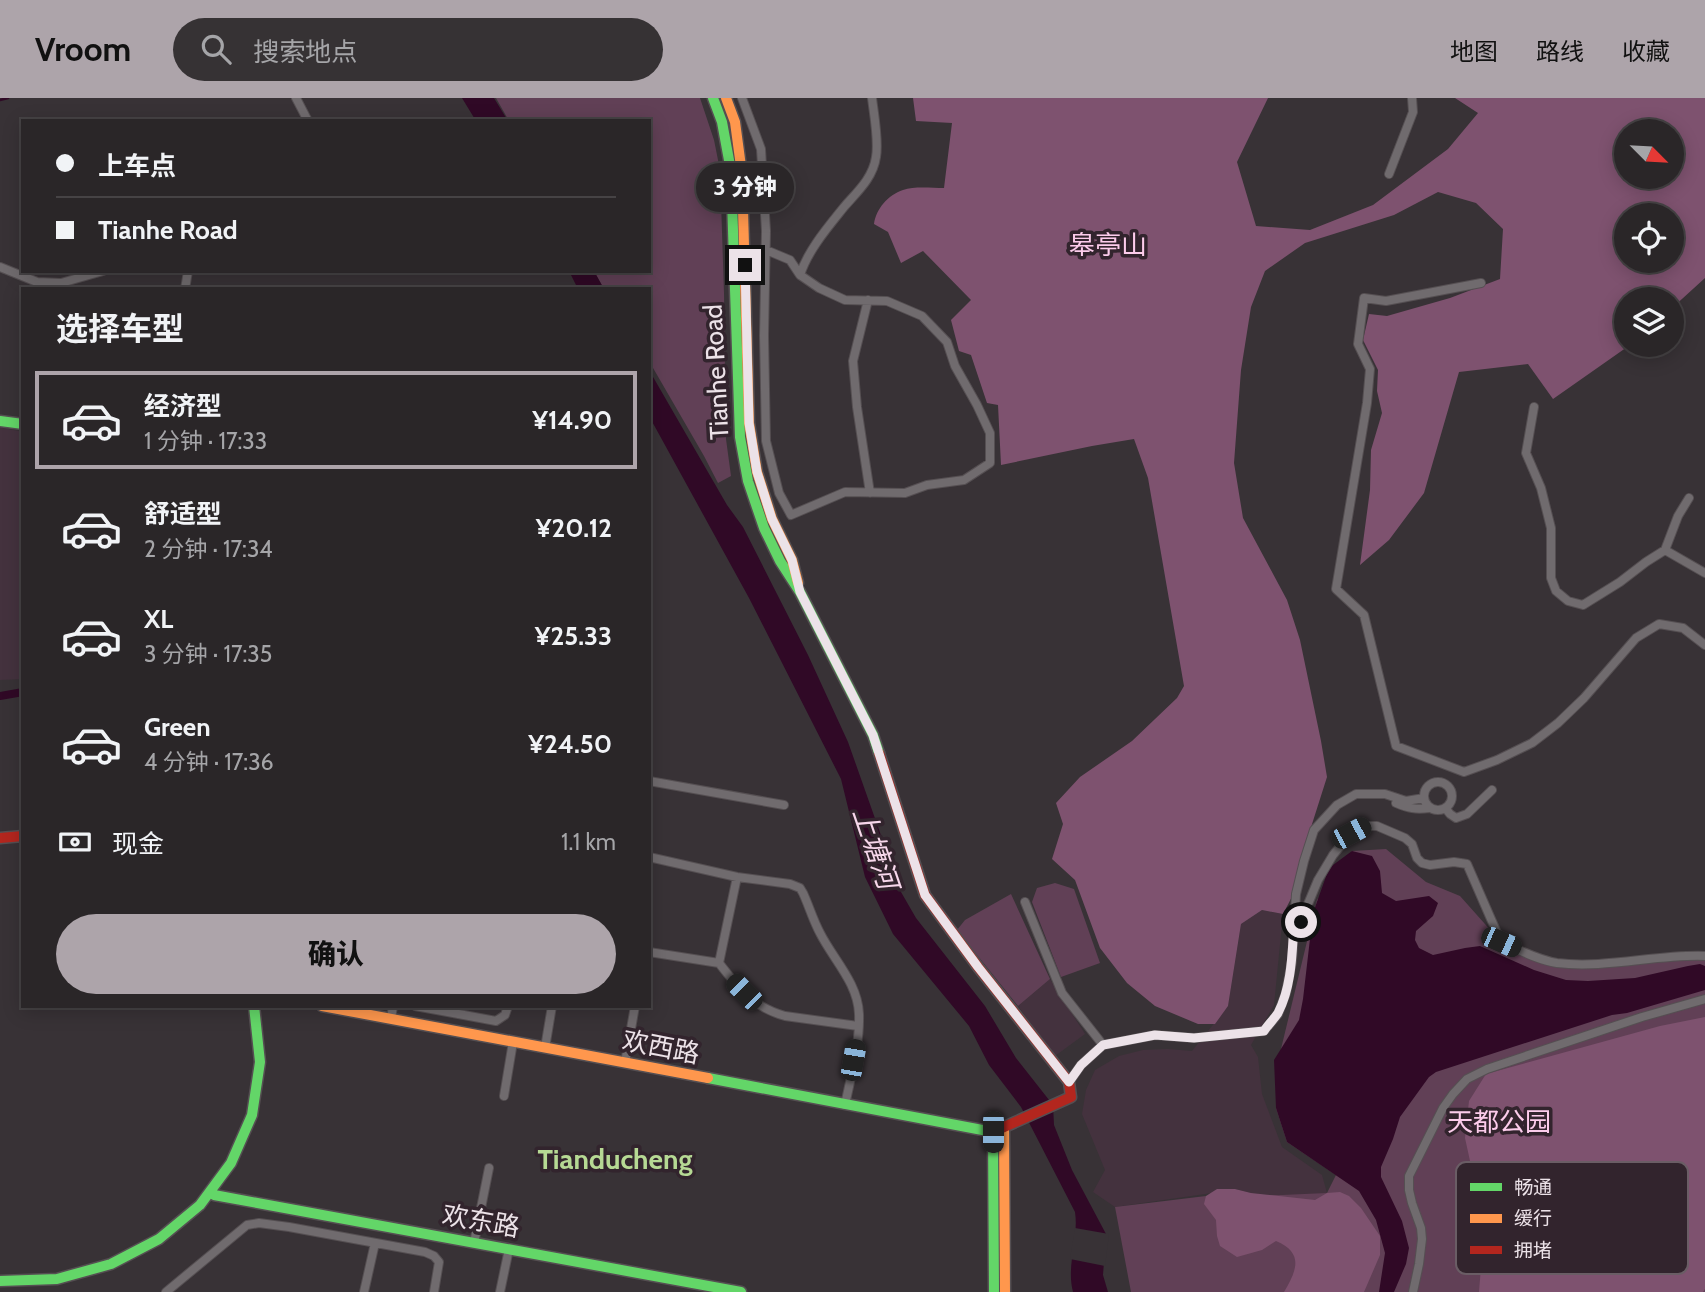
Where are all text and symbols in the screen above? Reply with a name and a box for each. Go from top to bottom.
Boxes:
search box [173,18,663,81]
text: Vroom [35,29,131,69]
icon: search [197,30,235,68]
text: 搜索地点 [253,36,357,68]
text: 地图 [1450,37,1498,66]
text: 路线 [1536,37,1584,66]
text: 收藏 [1622,37,1670,66]
north arrow [1614,119,1684,189]
map controls [1614,119,1684,357]
text: 上车点 [98,150,176,182]
callout: 3 分钟 [696,164,794,212]
text: 3 分钟 [713,173,777,201]
button: locate [1614,203,1684,273]
text: Tianhe Road [98,214,238,246]
park label: 皋亭山 [1069,229,1147,261]
route end [729,249,761,281]
button: layers [1614,287,1684,357]
street label: Tianhe Road [696,303,736,441]
text: 选择车型 [56,309,184,348]
icon: car [60,389,123,452]
text: 经济型 [144,390,222,422]
text: ¥14.90 [532,404,612,436]
text: 1 分钟 · 17:33 [144,427,267,455]
icon: car [60,497,123,560]
text: 舒适型 [144,498,222,530]
text: ¥20.12 [536,512,612,544]
text: 2 分钟 · 17:34 [144,535,273,563]
text: XL [144,603,173,635]
icon: car [60,605,123,668]
text: ¥25.33 [535,620,612,652]
text: 3 分钟 · 17:35 [144,640,272,668]
text: Green [144,711,211,743]
icon: car [60,713,123,776]
text: ¥24.50 [528,728,612,760]
text: 4 分钟 · 17:36 [144,748,274,776]
water label: 上塘河 [846,803,907,898]
car [1328,814,1375,852]
icon: cash [56,823,94,861]
text: 现金 [112,828,164,860]
text: 1.1 km [561,828,616,856]
route start [1285,906,1317,938]
button: 确认 [56,914,616,994]
car [1478,924,1525,960]
car [722,970,767,1014]
street label: 欢西路 [620,1024,702,1070]
car [840,1037,867,1083]
park label: 天都公园 [1447,1106,1551,1138]
car [983,1111,1004,1153]
district label: Tianducheng [538,1142,692,1176]
legend [1456,1162,1688,1274]
text: 畅通 [1514,1176,1552,1199]
street label: 欢东路 [440,1198,522,1244]
text: 缓行 [1514,1207,1552,1230]
text: 拥堵 [1514,1239,1552,1262]

